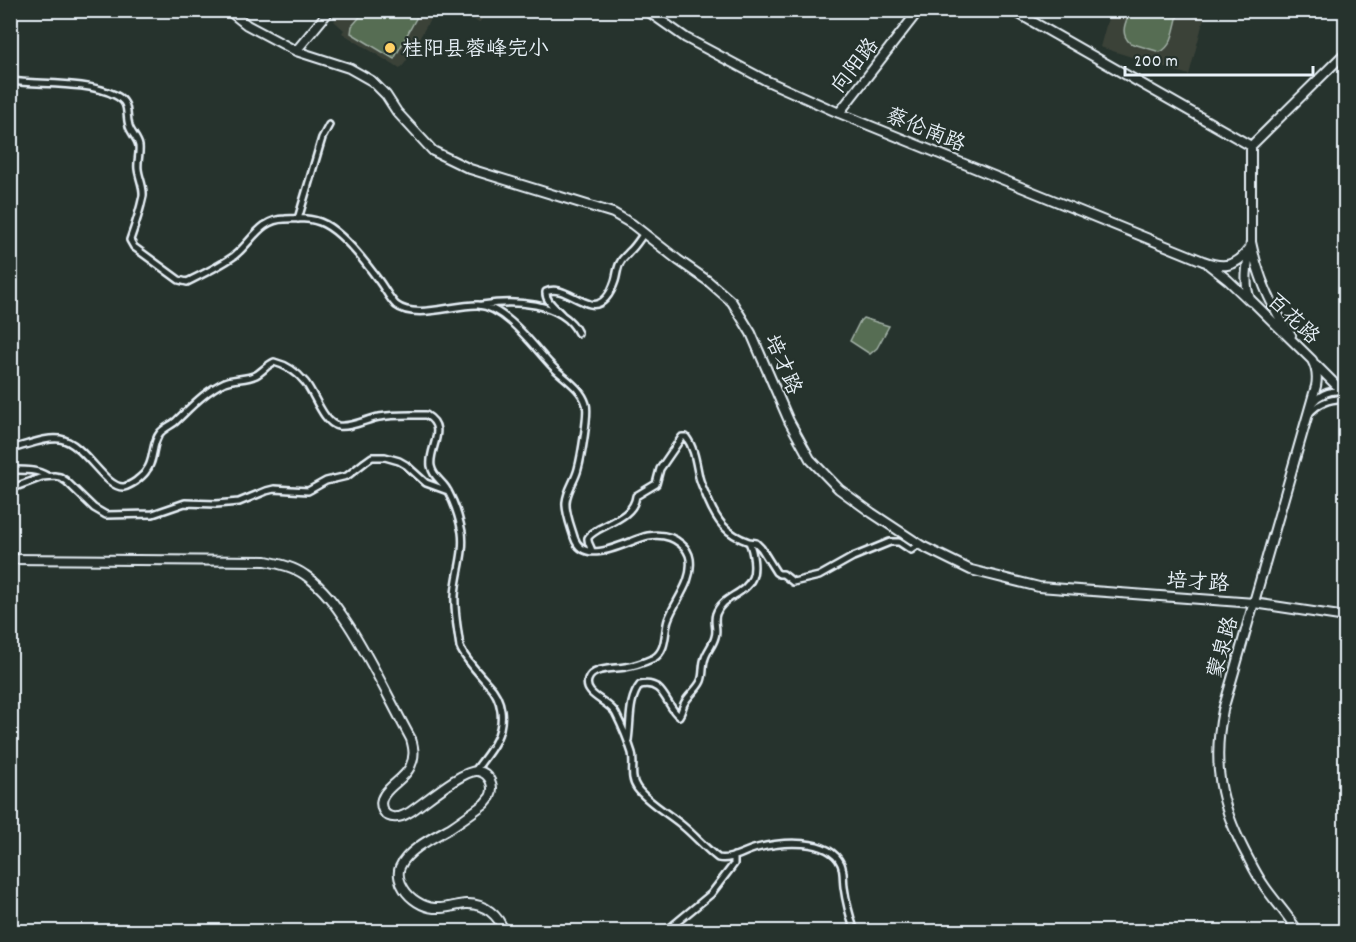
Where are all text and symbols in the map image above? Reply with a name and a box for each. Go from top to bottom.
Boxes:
street label: 向阳路 [825,33,888,101]
place label: 桂阳县蓉峰完小 [402,36,549,66]
scale bar [1125,39,1312,77]
marker: 桂阳县蓉峰完小 [383,41,397,55]
text: 200 m [1134,50,1178,75]
street label: 蔡伦南路 [880,102,969,161]
street label: 百花路 [1259,287,1325,353]
street label: 培才路 [755,330,807,400]
street label: 培才路 [1165,567,1230,601]
street label: 蒙泉路 [1202,613,1248,682]

